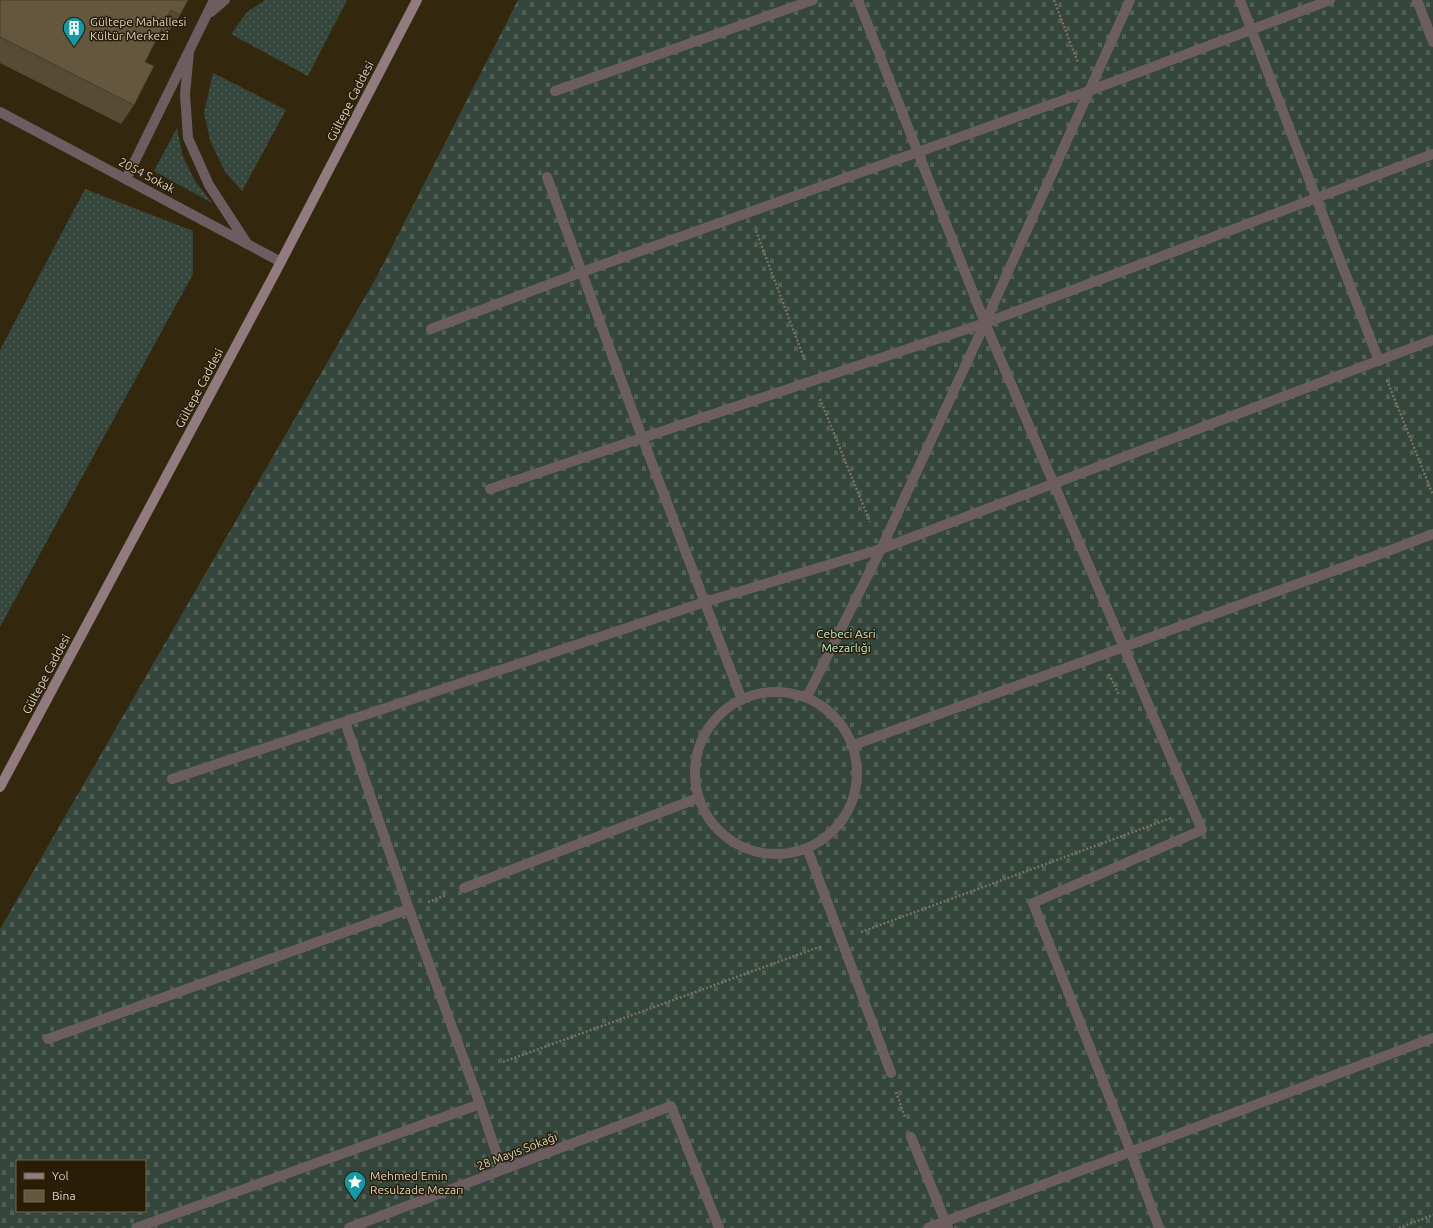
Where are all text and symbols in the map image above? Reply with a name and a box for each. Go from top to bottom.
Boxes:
building icon: Gültepe Mahallesi Kültür Merkezi [61,15,87,48]
place label: Gültepe Mahallesi Kültür Merkezi [90,15,186,42]
street label: Gültepe Caddesi [324,59,376,143]
street label: 2054 Sokak [117,155,177,195]
street label: Gültepe Caddesi [173,346,225,430]
park label: Cebeci Asri Mezarlığı [816,627,876,654]
street label: Gültepe Caddesi [20,632,72,716]
street label: 28 Mayıs Sokağı [475,1130,559,1172]
legend [16,1160,146,1212]
text: Yol [52,1169,69,1182]
place icon: Mehmed Emin Resulzade Mezarı [342,1169,368,1202]
place label: Mehmed Emin Resulzade Mezarı [370,1169,464,1196]
text: Bina [52,1189,76,1202]

